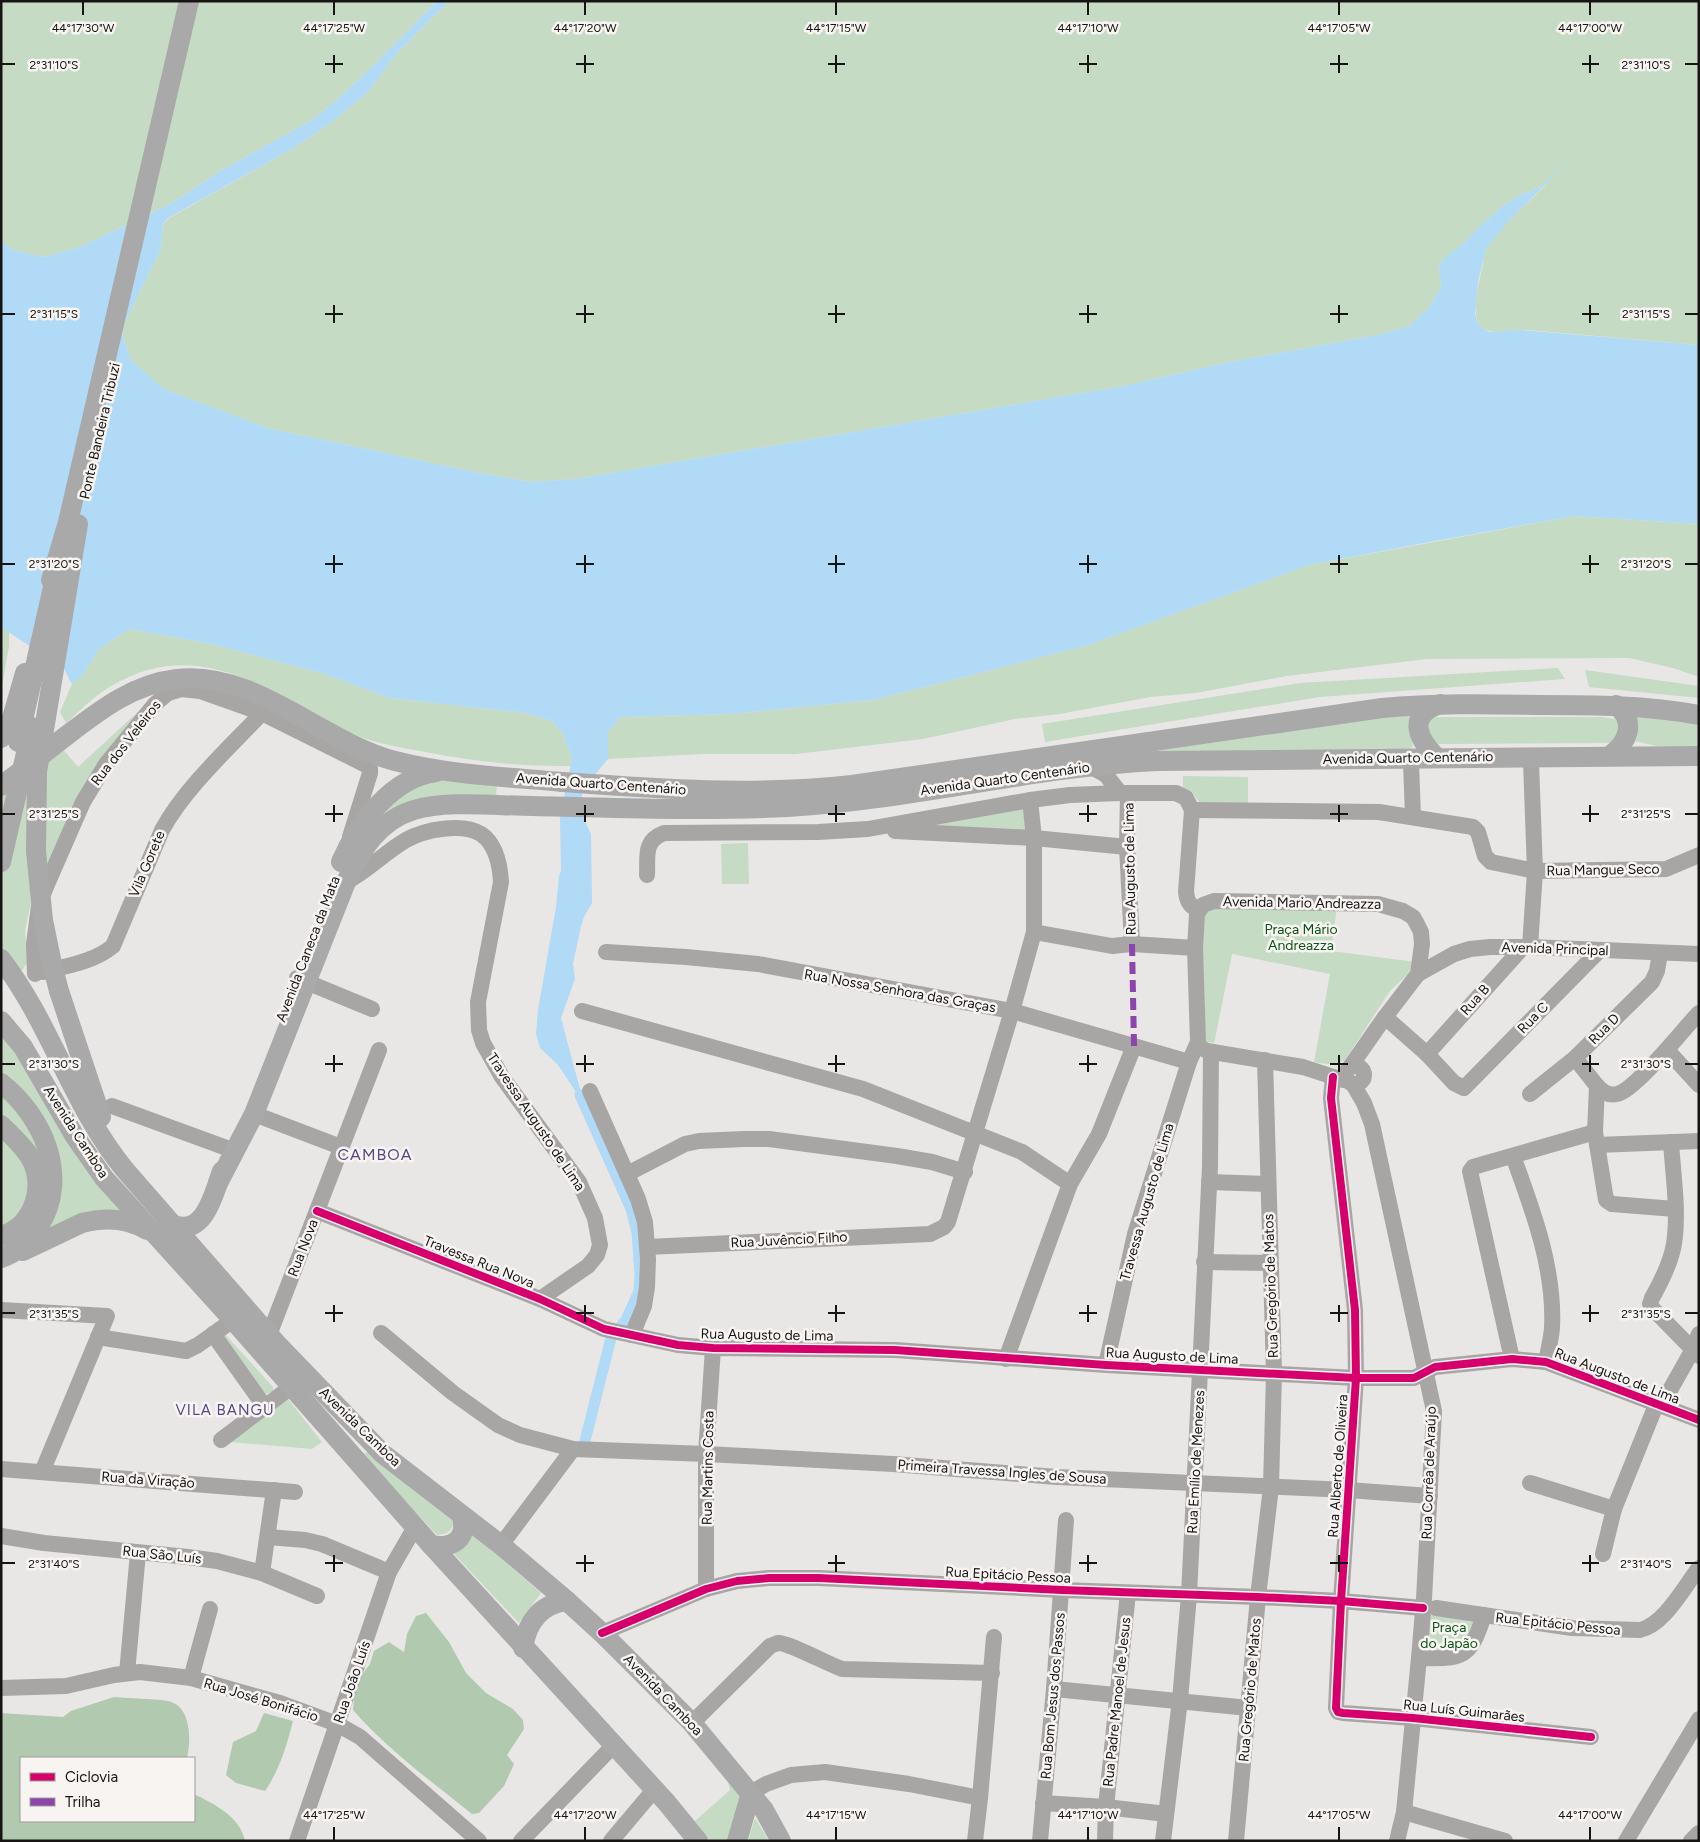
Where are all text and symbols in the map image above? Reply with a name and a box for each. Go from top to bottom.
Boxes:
text: 44°17'30"W [52,21,115,35]
text: 44°17'25"W [303,21,366,35]
text: 44°17'20"W [554,21,617,35]
text: 44°17'15"W [806,21,867,35]
text: 44°17'10"W [1057,21,1119,35]
text: 44°17'05"W [1307,21,1371,35]
text: 44°17'00"W [1558,21,1622,35]
text: 2°31'10"S [30,58,78,72]
text: 2°31'10"S [1622,58,1670,72]
text: 2°31'15"S [30,307,78,321]
text: 2°31'15"S [1622,307,1670,321]
street label: Ponte Bandeira Tribuzi [76,361,124,501]
text: 2°31'20"S [29,557,79,571]
text: 2°31'20"S [1621,557,1671,571]
street label: Rua dos Veleiros [87,697,165,789]
street label: Avenida Quarto Centenário [1322,748,1494,768]
street label: Avenida Quarto Centenário [919,759,1091,799]
street label: Avenida Quarto Centenário [515,770,687,798]
street label: Rua Augusto de Lima [1120,802,1140,936]
text: 2°31'25"S [29,807,79,821]
text: 2°31'25"S [1621,807,1671,821]
street label: Vila Gorete [125,828,169,900]
street label: Rua Mangue Seco [1546,861,1660,879]
street label: Avenida Caneca da Mata [272,874,344,1024]
street label: Avenida Mario Andreazza [1223,893,1381,913]
park label: Praça Mário Andreazza [1264,921,1338,954]
street label: Avenida Principal [1501,939,1609,959]
street label: Rua Nossa Senhora das Graças [803,966,997,1016]
street label: Rua B [1457,981,1493,1019]
street label: Rua C [1514,999,1552,1037]
street label: Rua D [1585,1010,1623,1048]
street label: Travessa Augusto de Lima [483,1050,589,1194]
text: 2°31'30"S [29,1057,79,1071]
text: 2°31'30"S [1621,1057,1671,1071]
street label: Avenida Camboa [40,1083,112,1181]
street label: Travessa Augusto de Lima [1116,1121,1178,1283]
district label: CAMBOA [338,1145,412,1164]
street label: Rua Gregório de Matos [1260,1214,1282,1358]
street label: Rua Nova [284,1217,322,1279]
street label: Rua Juvêncio Filho [730,1228,848,1252]
street label: Travessa Rua Nova [421,1232,537,1292]
text: 2°31'35"S [29,1307,79,1321]
text: 2°31'35"S [1621,1307,1671,1321]
street label: Rua Augusto de Lima [700,1325,834,1345]
street label: Rua Augusto de Lima [1105,1344,1239,1368]
street label: Rua Augusto de Lima [1552,1344,1682,1408]
street label: Avenida Camboa [316,1384,404,1470]
street label: Rua Emílio de Menezes [1184,1390,1208,1534]
street label: Rua Alberto de Oliveira [1325,1394,1351,1538]
district label: VILA BANGU [175,1401,275,1419]
street label: Rua Corrêa de Araújo [1418,1406,1440,1540]
street label: Rua Martins Costa [699,1411,717,1525]
street label: Primeira Travessa Ingles de Sousa [897,1456,1107,1488]
street label: Rua da Viração [101,1468,195,1492]
street label: Rua São Luís [122,1542,202,1568]
text: 2°31'40"S [28,1557,80,1571]
text: 2°31'40"S [1620,1557,1672,1571]
street label: Rua Epitácio Pessoa [945,1563,1071,1587]
street label: Rua Epitácio Pessoa [1495,1609,1621,1639]
street label: Rua Bom Jesus dos Passos [1037,1612,1069,1780]
street label: Rua Padre Manoel de Jesus [1100,1616,1134,1788]
street label: Rua Gregório de Matos [1235,1617,1265,1763]
park label: Praça do Japão [1420,1619,1478,1652]
street label: Rua João Luís [330,1639,374,1725]
street label: Avenida Camboa [620,1651,706,1739]
street label: Rua José Bonifácio [202,1674,320,1726]
street label: Rua Luís Guimarães [1402,1696,1526,1726]
legend [20,1757,195,1822]
text: Ciclovia [65,1768,118,1786]
text: Trilha [65,1793,100,1811]
text: 44°17'25"W [303,1808,366,1822]
text: 44°17'20"W [554,1808,617,1822]
text: 44°17'15"W [806,1808,867,1822]
text: 44°17'10"W [1057,1808,1119,1822]
text: 44°17'05"W [1307,1808,1371,1822]
text: 44°17'00"W [1558,1808,1622,1822]

